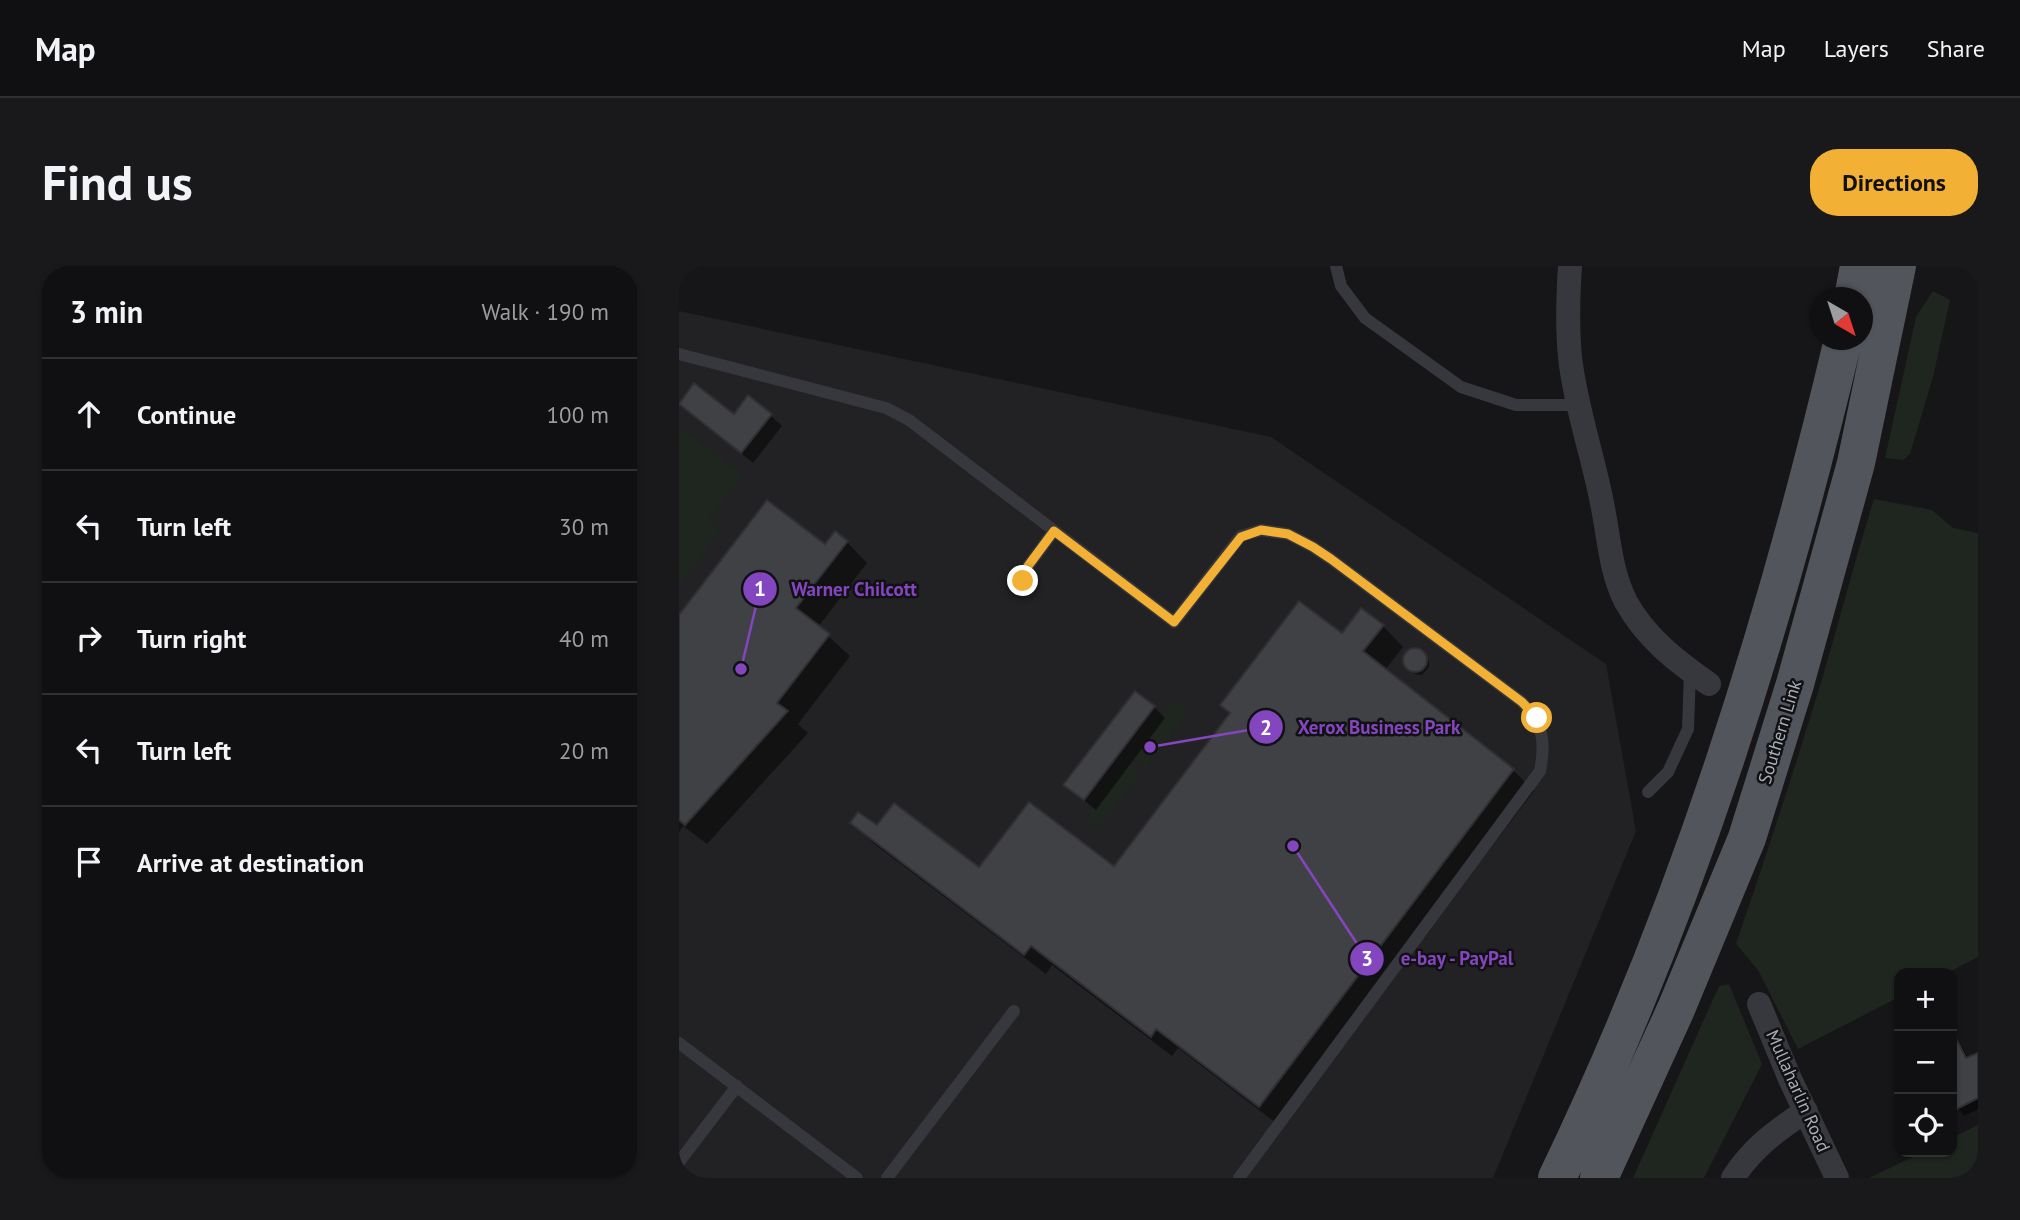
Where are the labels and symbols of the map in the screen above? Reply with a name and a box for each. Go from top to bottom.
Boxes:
north arrow [1810,287,1873,350]
route end [1007,565,1038,596]
callout: Warner Chilcott [742,569,931,609]
text: 1 [754,575,766,602]
text: Warner Chilcott [791,577,917,601]
street label: Southern Link [1753,677,1806,787]
route start [1521,702,1552,733]
callout: Xerox Business Park [1248,707,1474,747]
text: 2 [1260,714,1272,741]
text: Xerox Business Park [1298,715,1461,739]
callout: e-bay - PayPal [1350,939,1528,979]
text: 3 [1361,945,1373,972]
text: e-bay - PayPal [1401,946,1514,970]
street label: Mullaharlin Road [1761,1026,1836,1155]

